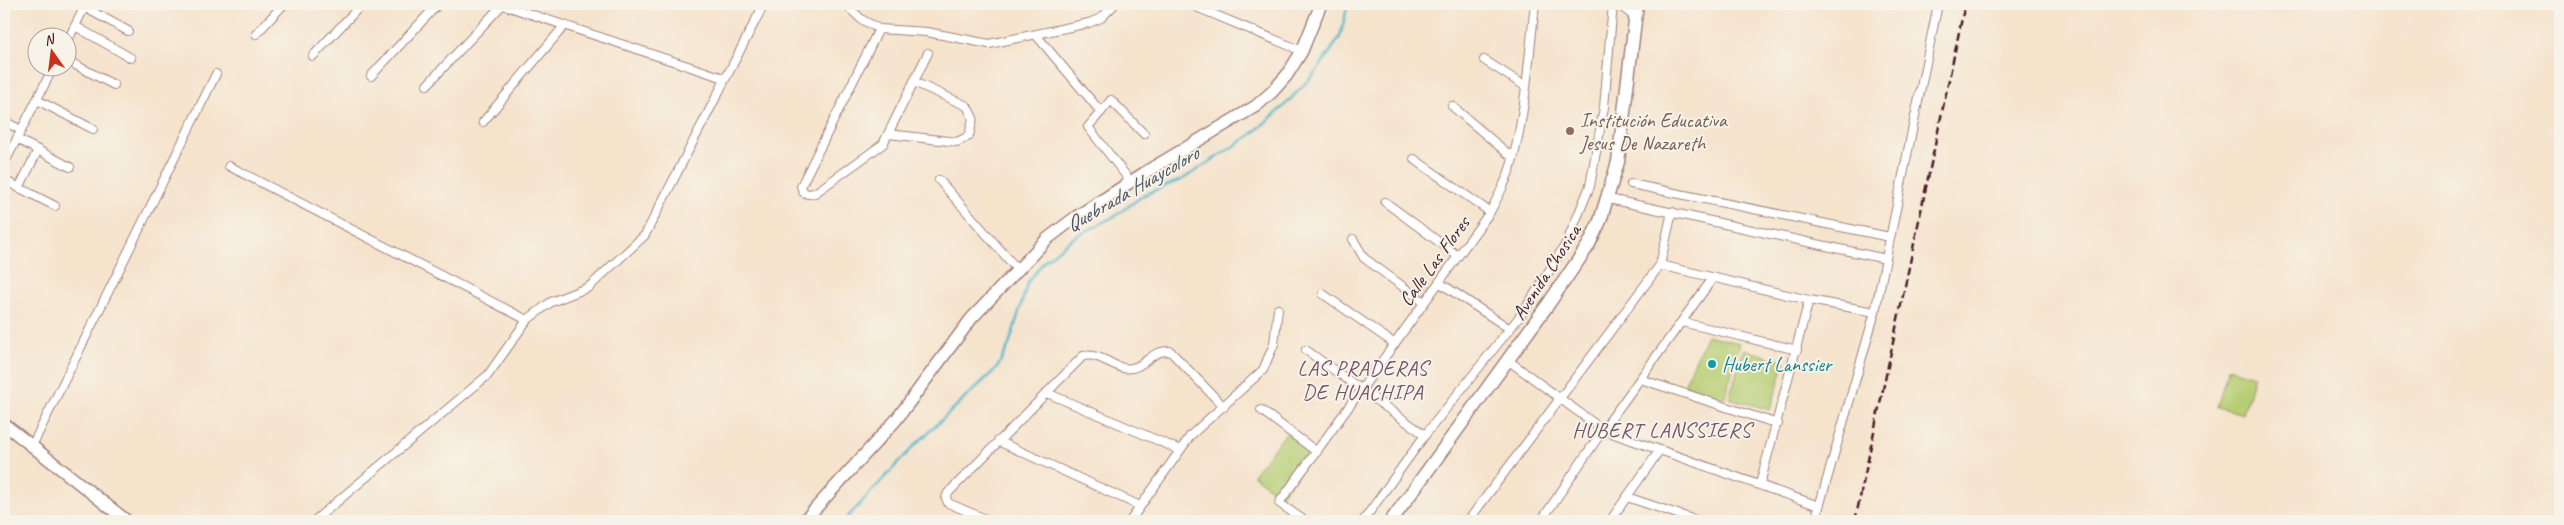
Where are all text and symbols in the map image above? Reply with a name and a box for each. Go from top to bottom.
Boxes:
north arrow [28,28,78,78]
text: N [43,30,57,49]
place label: Institución Educativa Jesus De Nazareth [1579,108,1728,156]
marker: Institución Educativa Jesus De Nazareth [1564,125,1576,137]
water label: Quebrada Huaycoloro [1061,139,1205,238]
street label: Calle Las Flores [1393,210,1477,311]
street label: Avenida Chosica [1506,218,1587,325]
place label: Hubert Lanssier [1722,352,1833,377]
district label: LAS PRADERAS DE HUACHIPA [1297,355,1431,405]
marker: Hubert Lanssier [1706,358,1718,370]
district label: HUBERT LANSSIERS [1572,417,1755,443]

